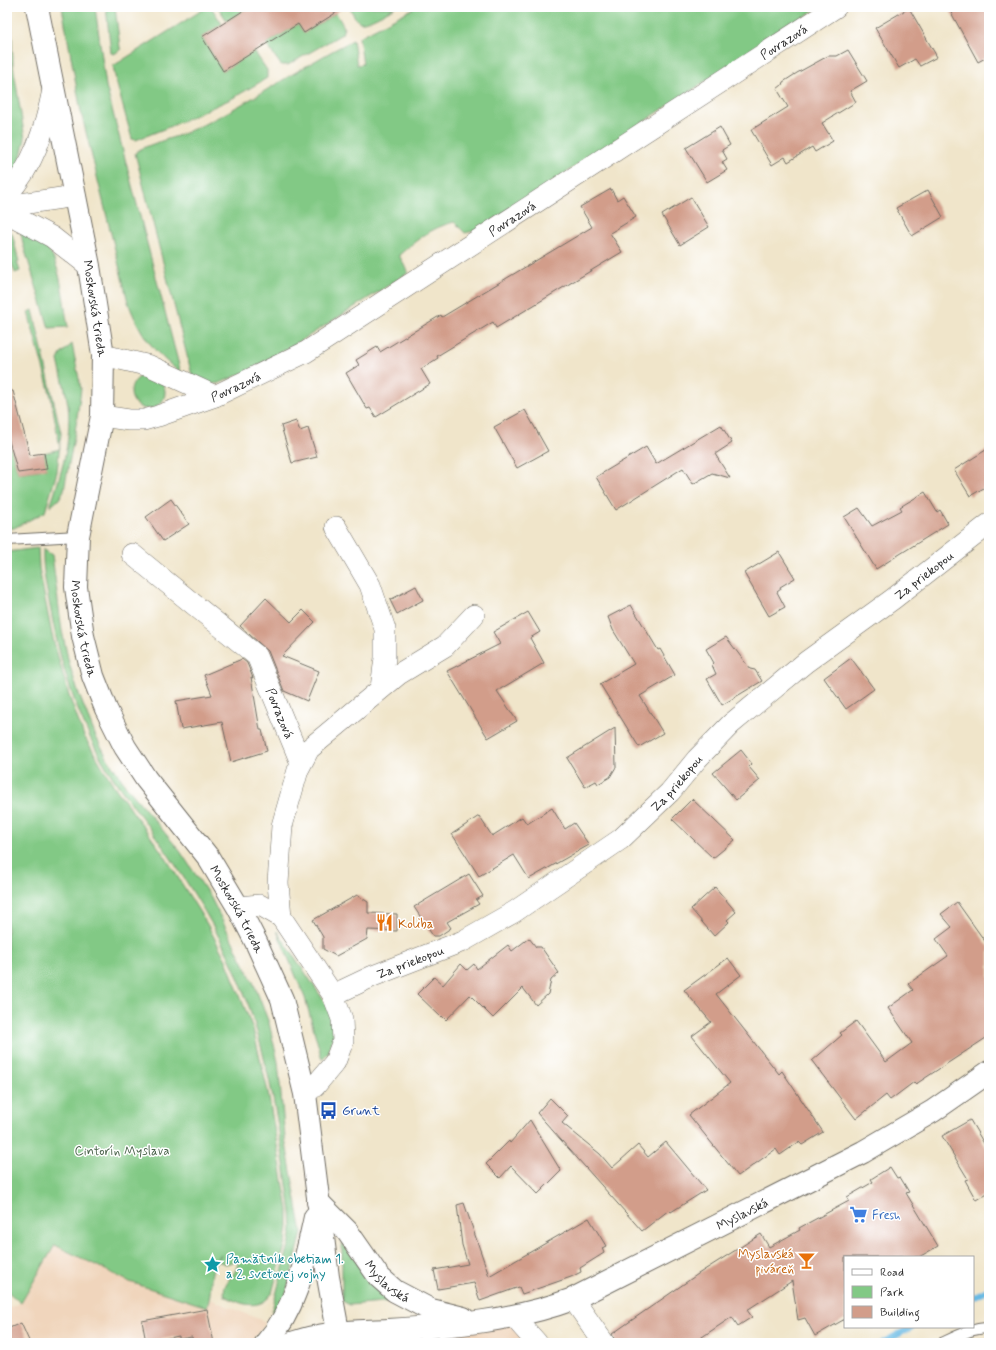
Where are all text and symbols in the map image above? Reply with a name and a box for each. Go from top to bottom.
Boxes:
street label: Povrazová [757,21,811,64]
street label: Povrazová [486,198,540,241]
street label: Moskovská trieda [78,259,110,358]
street label: Povrazová [209,368,264,407]
street label: Za priekopou [891,548,958,605]
street label: Moskovská trieda [66,580,100,679]
street label: Povrazová [261,686,297,742]
street label: Za priekopou [648,751,707,816]
street label: Moskovská trieda [205,863,267,956]
restaurant icon: Koliba [375,913,395,933]
place label: Koliba [398,916,434,933]
street label: Za priekopou [374,942,447,984]
bus stop icon: Grunt [319,1100,339,1120]
place label: Grunt [342,1103,380,1120]
park label: Cintorín Myslava [74,1143,170,1160]
street label: Myslavská [714,1194,772,1235]
supermarket icon: Fresh [849,1204,869,1224]
place label: Fresh [872,1207,901,1224]
place label: Myslavská piváreň [738,1246,794,1278]
bar icon: Myslavská piváreň [797,1250,817,1270]
place label: Pamätník obetiam 1. a 2. svetovej vojny [226,1251,344,1283]
place icon: Pamätník obetiam 1. a 2. svetovej vojny [203,1255,223,1275]
legend [844,1256,974,1328]
street label: Myslavská [360,1257,412,1307]
text: Road [880,1265,904,1281]
text: Park [880,1285,904,1301]
text: Building [880,1305,920,1322]

